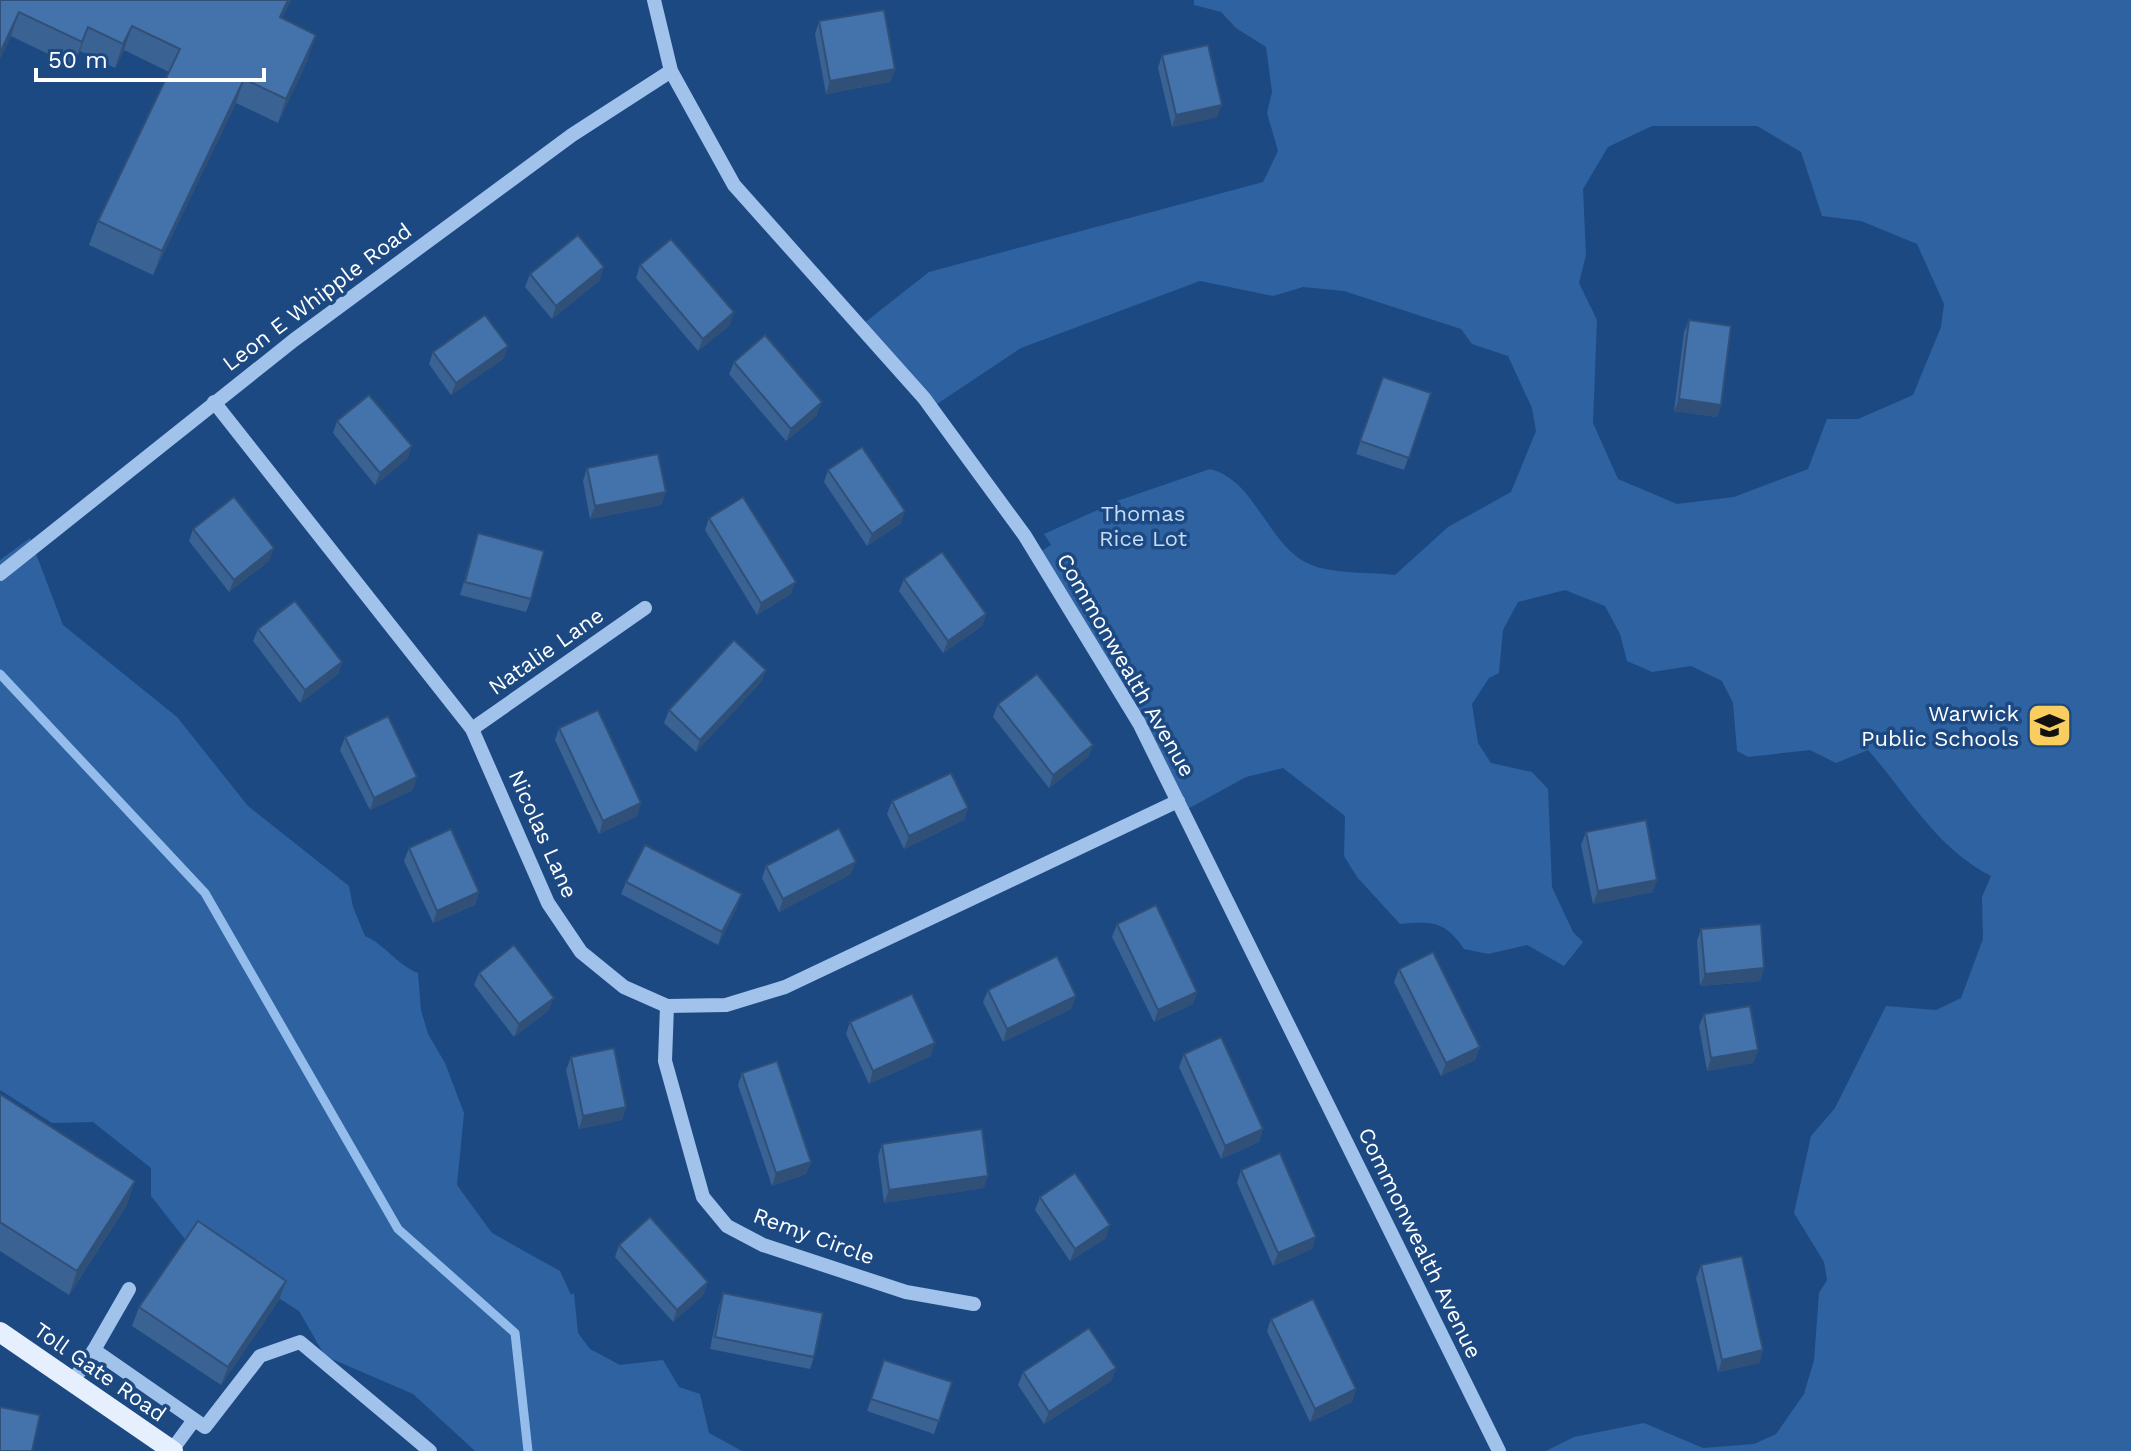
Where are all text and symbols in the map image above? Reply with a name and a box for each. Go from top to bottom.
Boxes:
scale bar [36,32,264,82]
text: 50 m [48,46,108,74]
street label: Leon E Whipple Road [218,218,416,376]
park label: Thomas Rice Lot [1099,501,1187,551]
street label: Commonwealth Avenue [1052,549,1200,781]
street label: Natalie Lane [484,602,608,700]
place label: Warwick Public Schools [1861,701,2019,751]
school or university icon: Warwick Public Schools [2026,702,2074,750]
street label: Nicolas Lane [504,766,582,902]
street label: Commonwealth Avenue [1353,1124,1487,1362]
street label: Remy Circle [750,1202,878,1270]
street label: Toll Gate Road [29,1317,171,1427]

